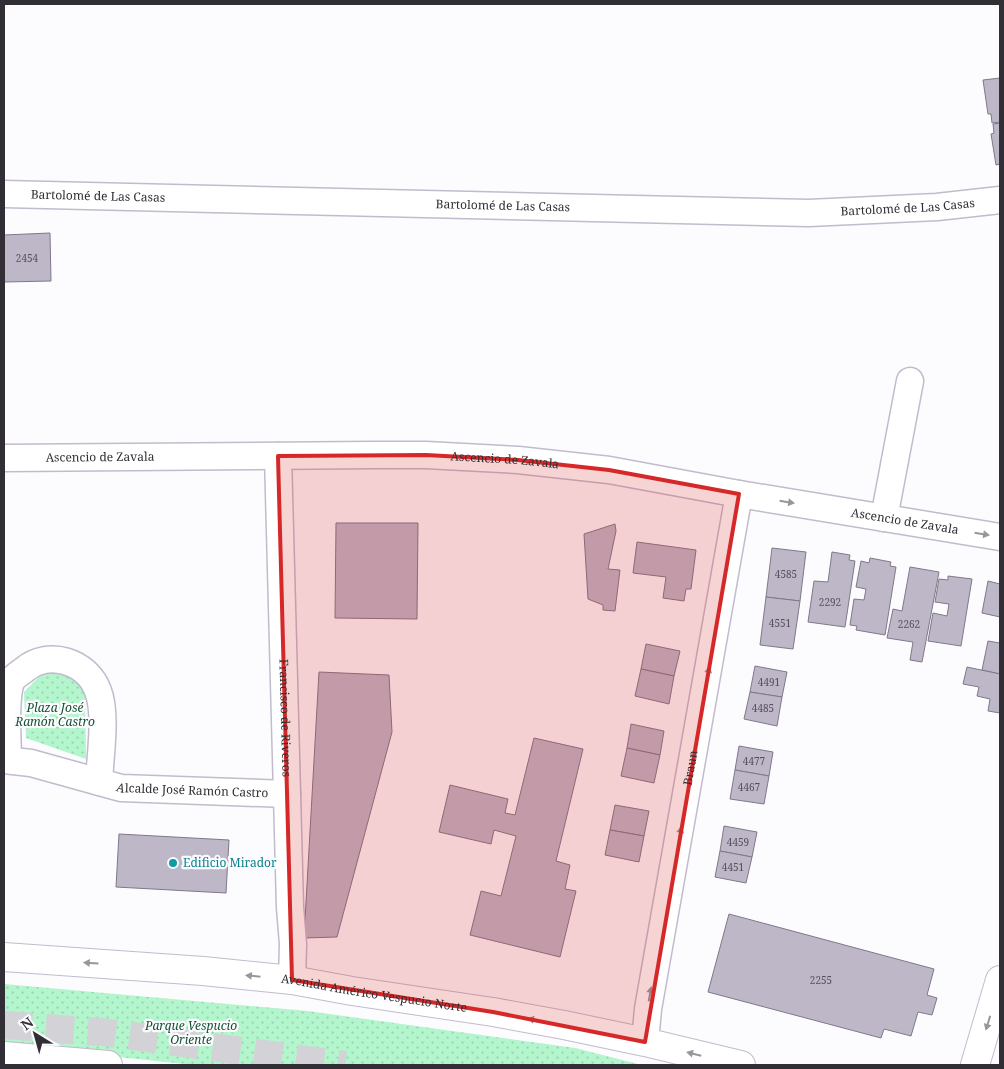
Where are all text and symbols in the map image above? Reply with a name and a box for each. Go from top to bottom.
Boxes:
street label: Bartolomé de Las Casas [31,186,165,206]
street label: Bartolomé de Las Casas [840,194,976,220]
street label: Bartolomé de Las Casas [435,195,570,215]
house number: 2454 [16,251,39,265]
street label: Ascencio de Zavala [450,447,560,472]
street label: Ascencio de Zavala [46,448,155,466]
one-way arrow [780,499,796,507]
street label: Ascencio de Zavala [850,504,960,538]
one-way arrow [975,531,991,539]
house number: 4585 [775,567,797,581]
house number: 2292 [819,595,841,609]
house number: 4551 [769,616,791,630]
house number: 2262 [898,617,920,631]
street label: Francisco de Riveros [275,659,296,777]
one-way arrow [705,665,713,681]
house number: 4491 [758,675,780,689]
park label: Plaza José Ramón Castro [14,699,95,730]
house number: 4485 [752,701,774,715]
street label: Braun [679,749,702,787]
house number: 4477 [743,754,766,768]
street label: Alcalde José Ramón Castro [114,778,269,801]
house number: 4467 [738,780,761,794]
one-way arrow [676,825,684,841]
house number: 4459 [727,835,749,849]
place label: Edificio Mirador [183,854,277,871]
marker: Edificio Mirador [167,857,179,869]
house number: 4451 [722,860,744,874]
one-way arrow [83,959,99,967]
street label: Avenida Américo Vespucio Norte [280,970,468,1016]
one-way arrow [245,972,261,980]
house number: 2255 [810,973,832,987]
one-way arrow [647,985,655,1001]
north arrow [10,1009,60,1059]
text: N [17,1012,37,1034]
one-way arrow [527,1015,543,1023]
one-way arrow [983,1015,991,1030]
park label: Parque Vespucio Oriente [144,1017,237,1048]
one-way arrow [686,1050,701,1058]

